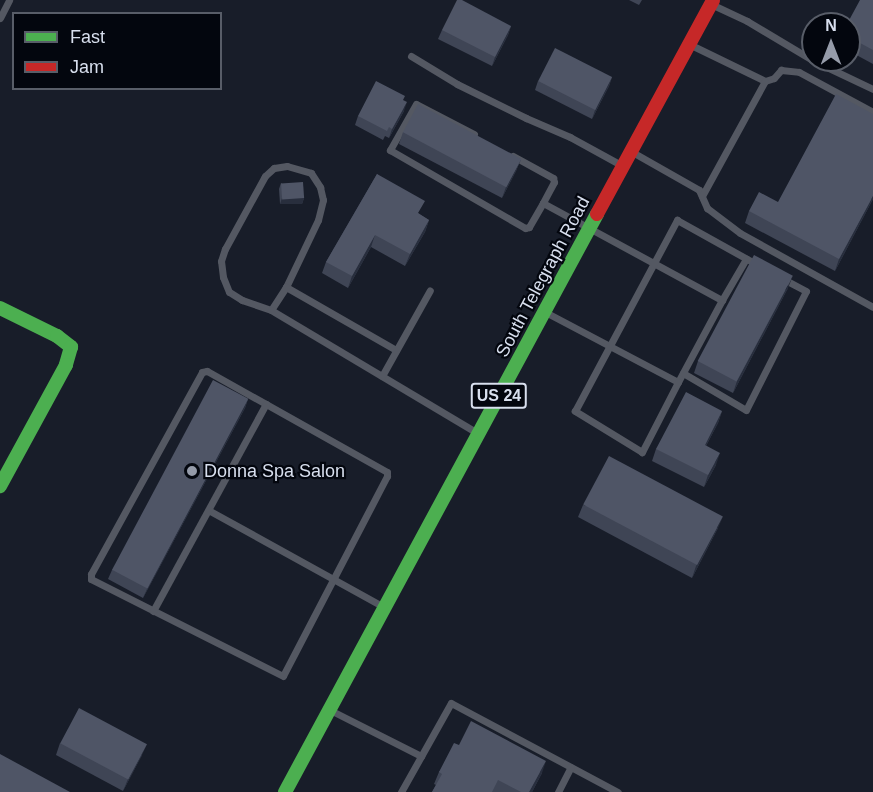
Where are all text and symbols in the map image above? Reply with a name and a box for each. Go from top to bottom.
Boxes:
legend [12,12,222,90]
north arrow [801,12,861,72]
text: N [825,17,837,34]
text: Fast [70,27,105,47]
text: Jam [70,57,104,77]
street label: South Telegraph Road [491,193,595,361]
road number: US 24 [470,383,528,409]
place label: Donna Spa Salon [204,460,345,482]
marker: Donna Spa Salon [185,464,199,478]

